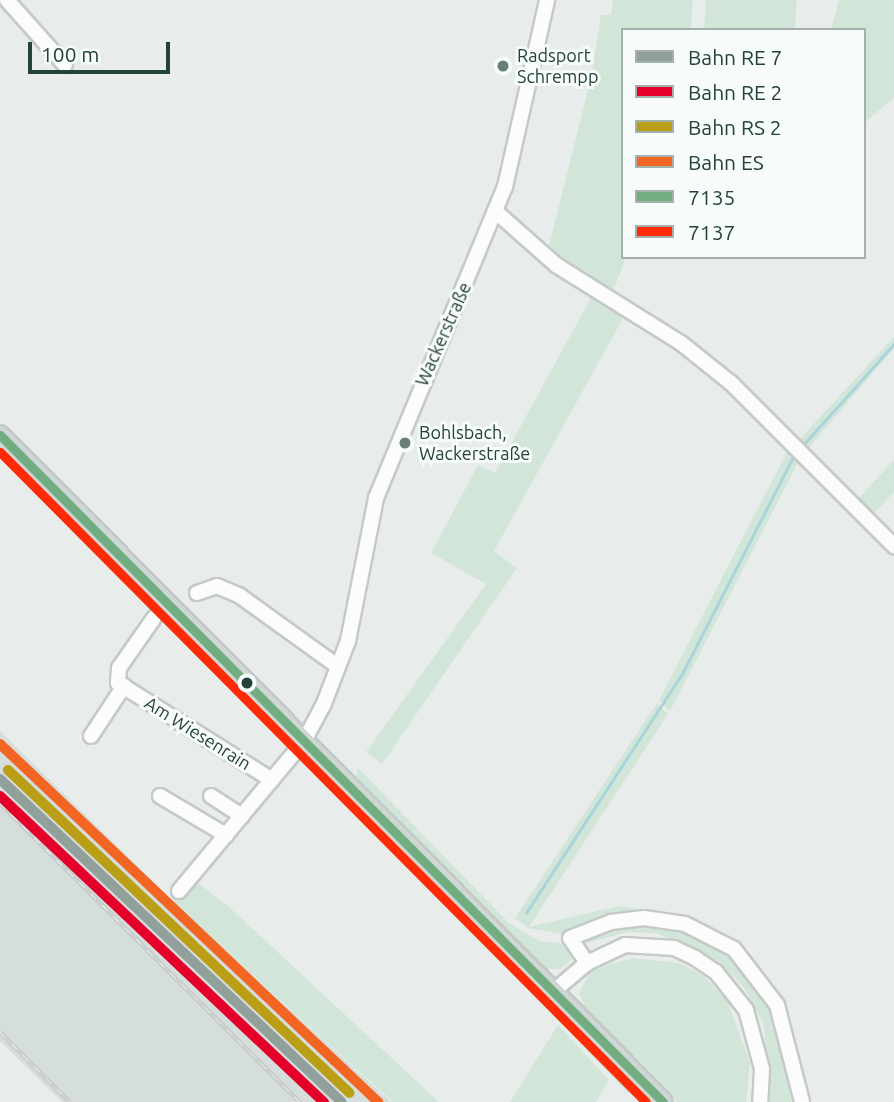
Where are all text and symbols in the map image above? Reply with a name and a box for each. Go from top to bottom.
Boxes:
scale bar [32,28,173,72]
legend [621,28,866,259]
text: 100 m [41,42,99,66]
place label: Radsport Schrempp [517,45,598,88]
text: Bahn RE 7 [688,45,782,69]
marker: Radsport Schrempp [495,58,511,74]
text: Bahn RE 2 [688,80,782,104]
text: Bahn RS 2 [688,115,782,139]
text: Bahn ES [688,150,764,174]
text: 7135 [688,185,735,209]
text: 7137 [688,220,735,244]
street label: Wackerstraße [411,279,475,389]
place label: Bohlsbach, Wackerstraße [419,422,530,464]
marker: Bohlsbach, Wackerstraße [397,435,413,451]
unlabelled marker [240,676,254,690]
street label: Am Wiesenrain [141,692,255,774]

